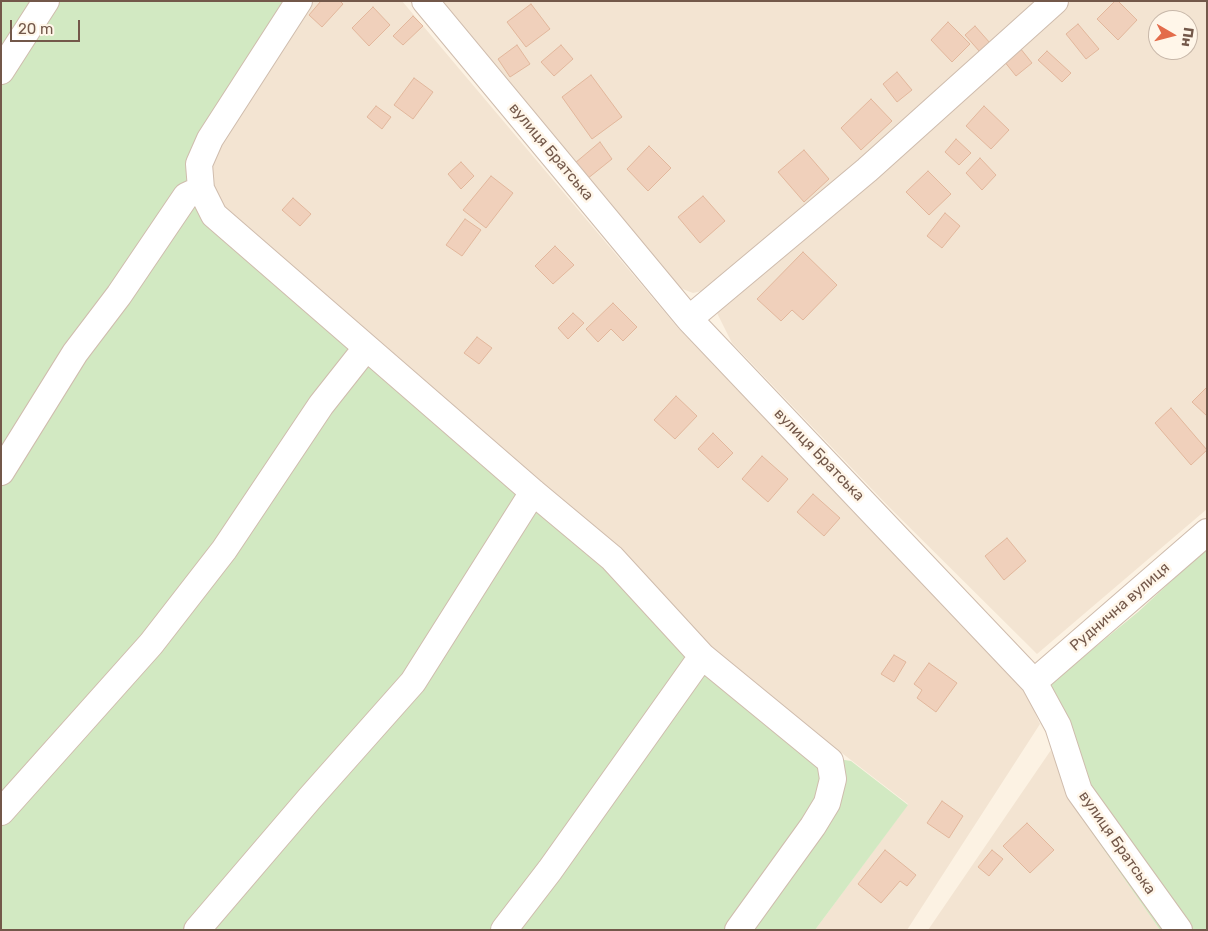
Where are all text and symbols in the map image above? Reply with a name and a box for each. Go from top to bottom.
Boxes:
scale bar [12,10,82,42]
north arrow [1148,10,1198,60]
text: 20 m [18,20,53,38]
text: Пн [1178,26,1197,48]
street label: вулиця Братська [505,100,597,204]
street label: вулиця Братська [770,405,868,505]
street label: Руднична вулиця [1067,559,1173,655]
street label: вулиця Братська [1075,788,1159,898]

